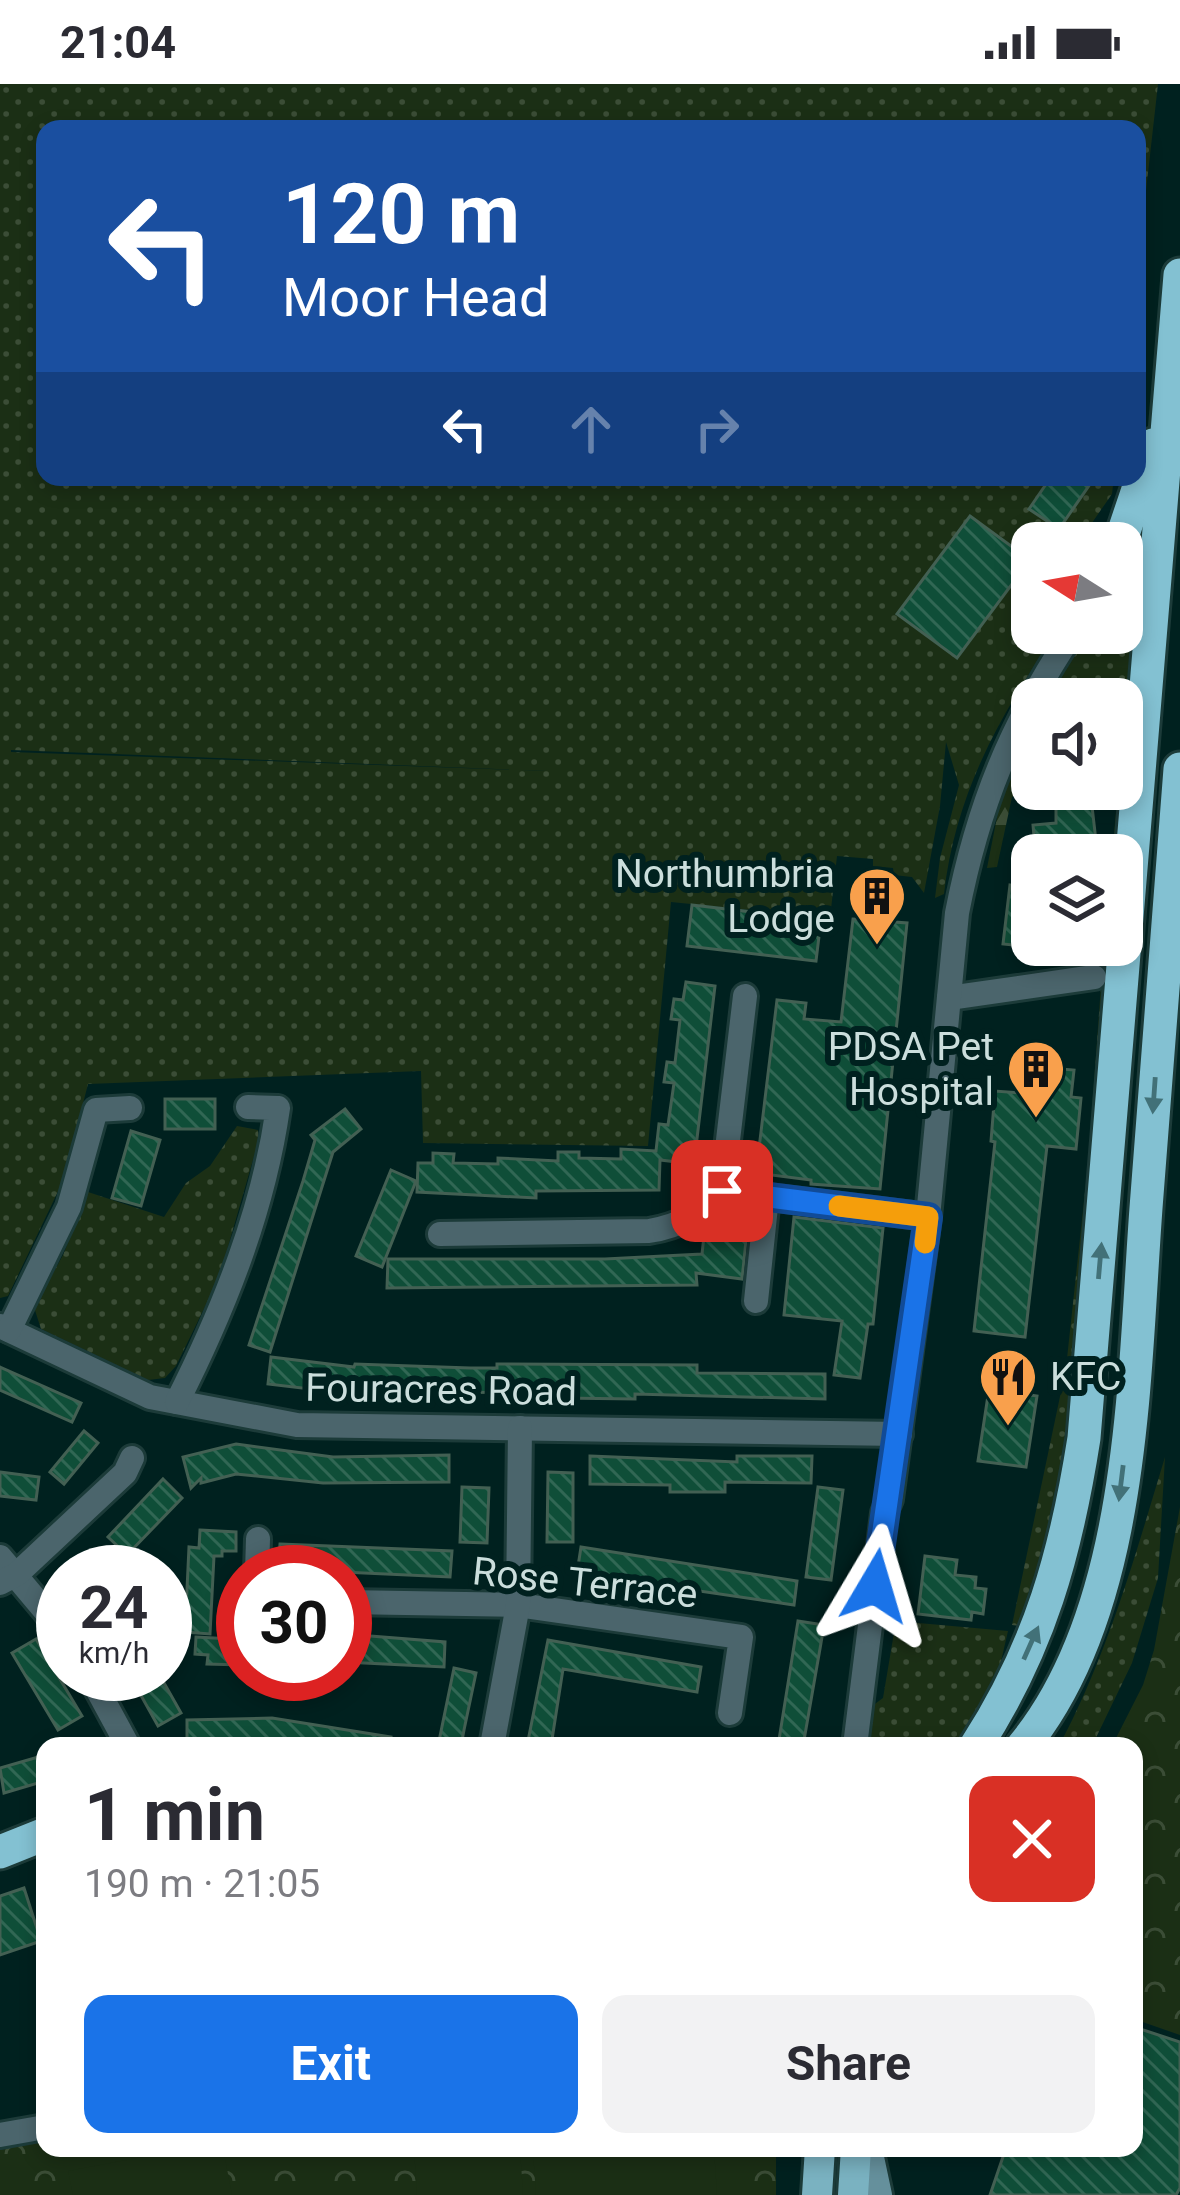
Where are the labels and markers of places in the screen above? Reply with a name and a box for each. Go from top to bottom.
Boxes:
place label: Northumbria Lodge [615,851,835,942]
building icon: Northumbria Lodge [846,865,908,947]
place label: PDSA Pet Hospital [828,1024,994,1115]
building icon: PDSA Pet Hospital [1005,1038,1067,1120]
pin [671,1140,773,1242]
restaurant icon: KFC [977,1346,1039,1428]
place label: KFC [1050,1354,1121,1400]

